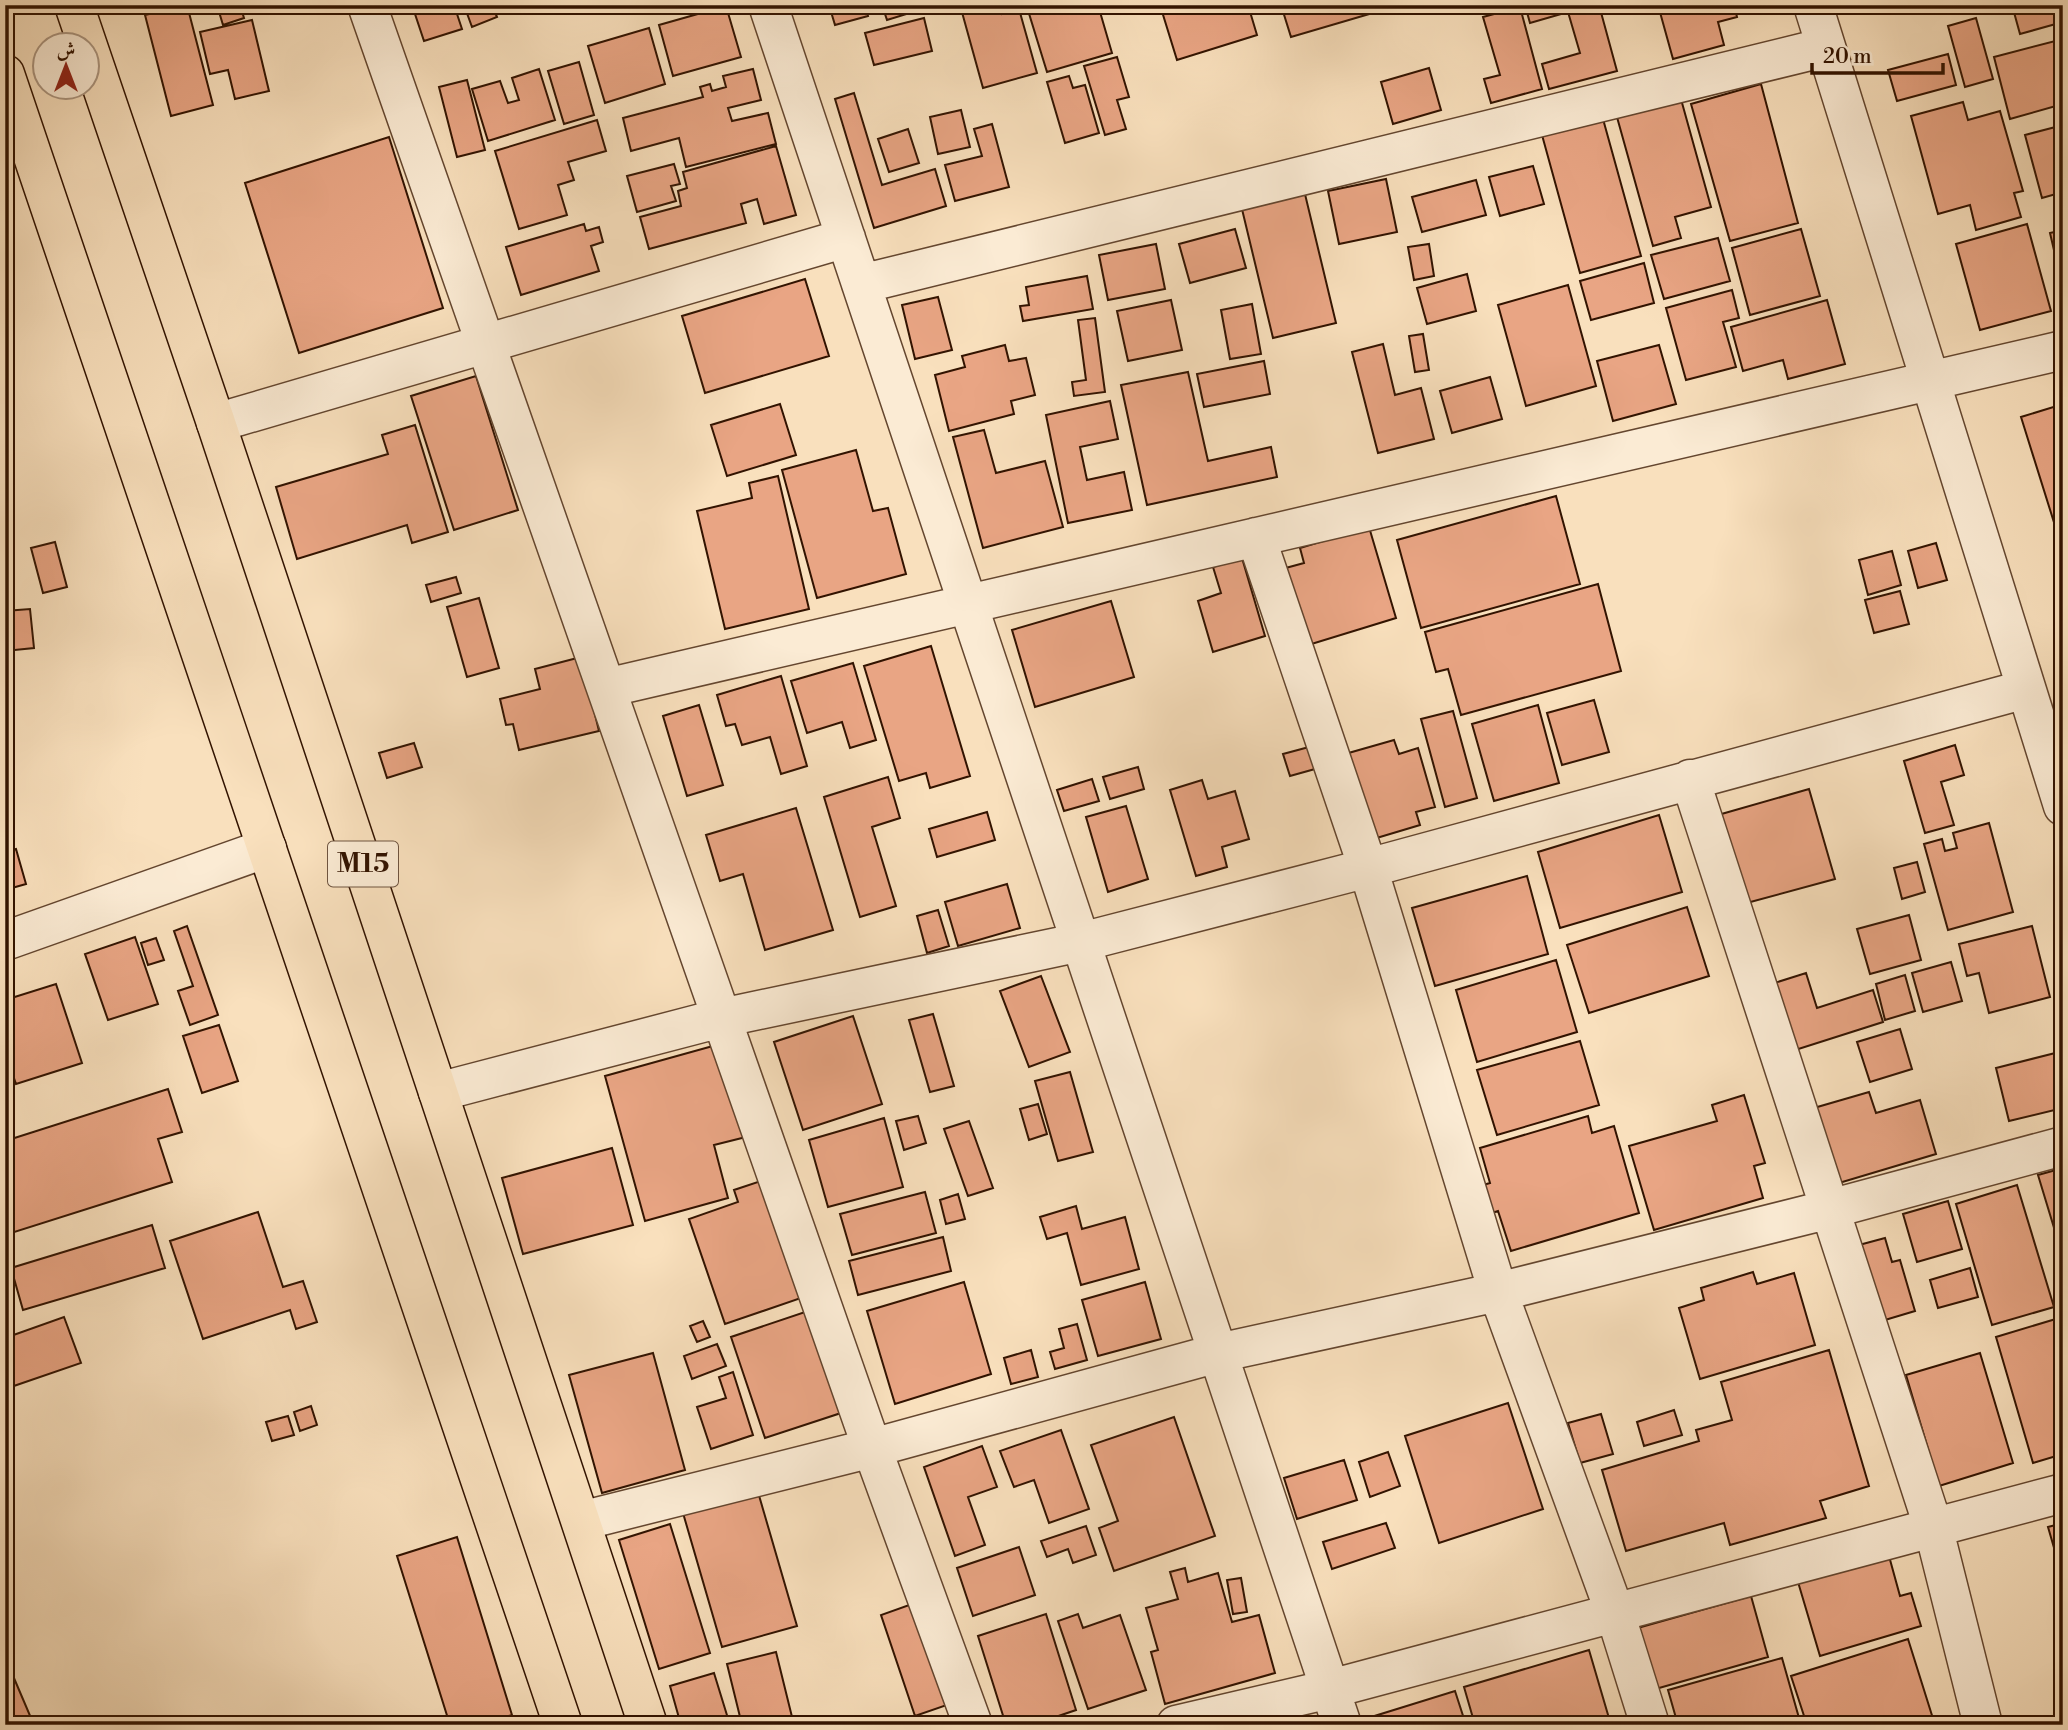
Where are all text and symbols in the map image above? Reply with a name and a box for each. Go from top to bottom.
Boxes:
north arrow [32,32,102,102]
scale bar [1812,32,1944,76]
text: ش [57,38,75,62]
text: 20 m [1823,44,1872,70]
road number: M15 [328,842,398,886]

